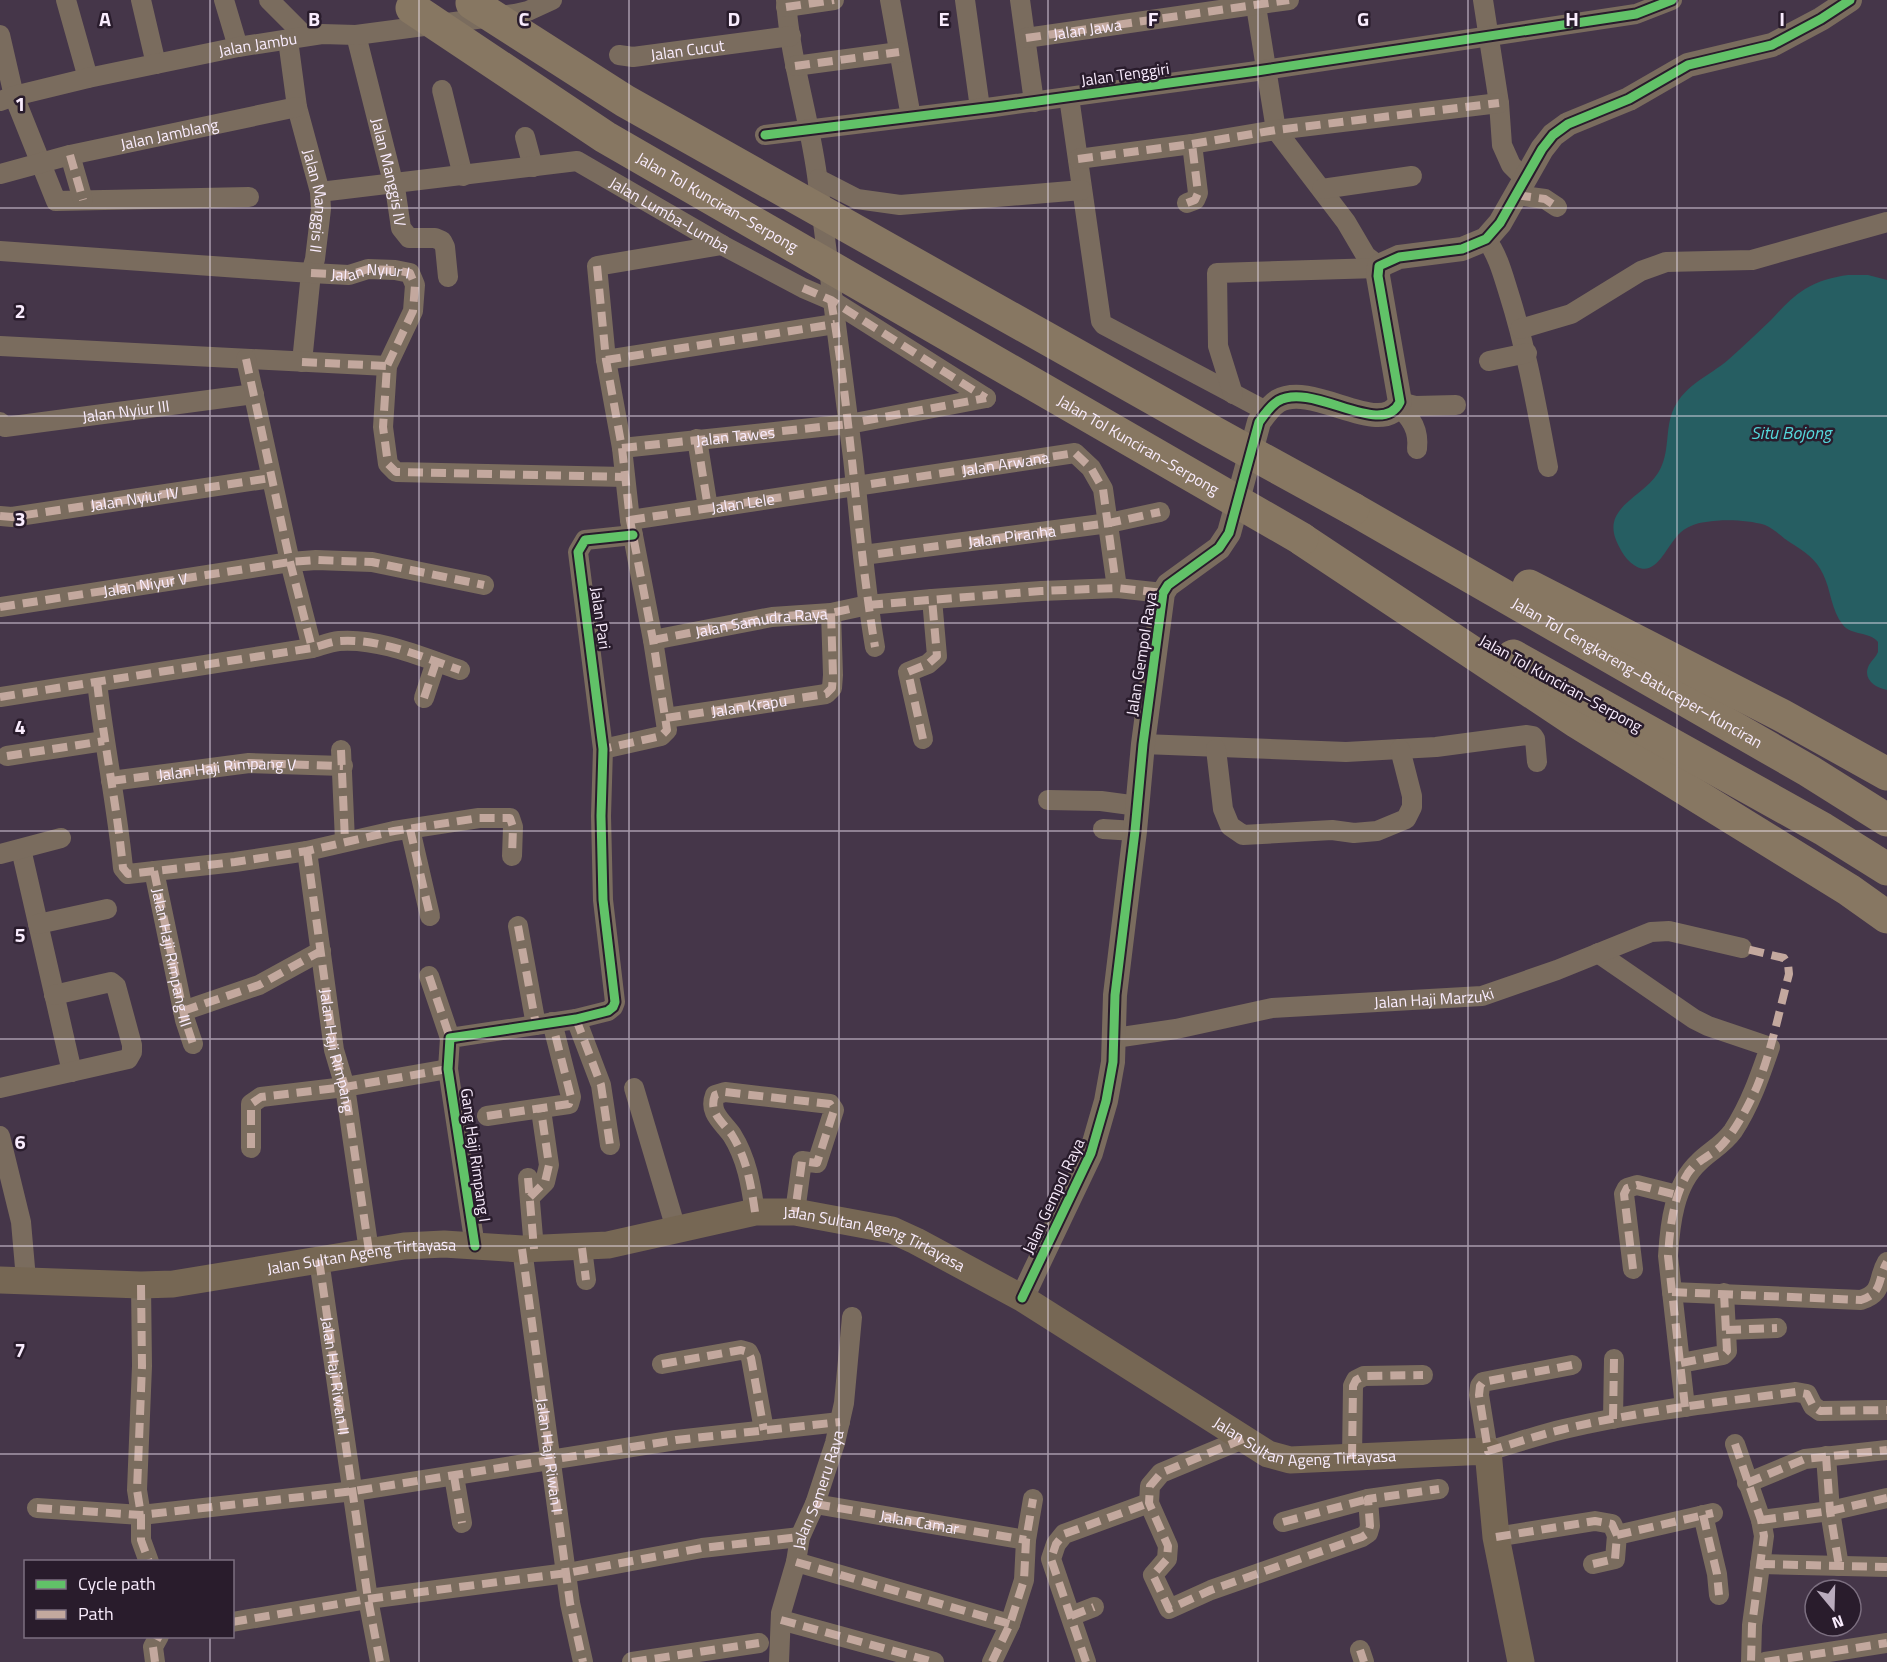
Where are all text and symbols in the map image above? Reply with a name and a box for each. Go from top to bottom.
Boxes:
text: A [99,3,111,34]
text: B [308,3,320,34]
text: C [519,3,530,34]
text: D [728,3,740,34]
text: E [938,3,950,34]
text: F [1148,3,1159,34]
text: G [1357,3,1369,34]
text: H [1565,3,1579,34]
text: I [1779,3,1785,34]
street label: Jalan Jawa [1051,12,1123,46]
street label: Jalan Jambu [216,26,299,63]
street label: Jalan Cucut [649,33,726,67]
street label: Jalan Tenggiri [1079,56,1171,92]
text: 1 [14,88,26,119]
street label: Jalan Jamblang [118,112,220,156]
street label: Jalan Manggis IV [365,115,413,228]
street label: Jalan Manggis II [297,146,333,254]
street label: Jalan Tol Kunciran–Serpong [632,146,803,258]
street label: Jalan Lumba-Lumba [605,170,734,259]
street label: Jalan Nyiur I [330,257,412,287]
text: 2 [14,295,26,326]
street label: Jalan Tol Kunciran–Serpong [1053,388,1224,501]
street label: Jalan Nyiur III [81,393,171,429]
water label: Situ Bojong [1751,419,1834,446]
street label: Jalan Tawes [695,420,776,452]
street label: Jalan Arwana [960,445,1051,482]
street label: Jalan Nyiur IV [89,480,181,517]
street label: Jalan Lele [709,486,776,520]
text: 3 [14,503,26,534]
street label: Jalan Piranha [966,518,1057,554]
street label: Jalan Niyur V [101,566,189,603]
street label: Jalan Pari [585,585,617,651]
street label: Jalan Gempol Raya [1119,590,1163,718]
street label: Jalan Tol Cengkareng–Batuceper–Kunciran [1508,591,1767,754]
street label: Jalan Samudra Raya [693,601,829,644]
street label: Jalan Tol Kunciran–Serpong [1475,628,1647,738]
street label: Jalan Krapu [710,688,788,723]
text: 4 [14,711,26,742]
street label: Jalan Haji Rimpang V [157,751,297,787]
street label: Jalan Haji Rimpang III [146,886,198,1030]
text: 5 [14,919,26,950]
street label: Jalan Haji Marzuki [1373,981,1497,1014]
street label: Jalan Haji Rimpang [314,987,361,1114]
street label: Gang Haji Rimpang I [455,1086,497,1224]
text: 6 [14,1126,26,1157]
street label: Jalan Gempol Raya [1016,1134,1090,1258]
street label: Jalan Sultan Ageng Tirtayasa [783,1200,970,1277]
street label: Jalan Sultan Ageng Tirtayasa [265,1232,457,1280]
street label: Jalan Haji Riwan II [315,1315,356,1437]
text: 7 [14,1334,26,1365]
street label: Jalan Haji Riwan I [530,1396,570,1514]
street label: Jalan Sultan Ageng Tirtayasa [1209,1410,1396,1472]
street label: Jalan Semeru Raya [786,1428,850,1551]
street label: Jalan Camar [878,1503,962,1540]
legend [24,1560,234,1638]
text: Cycle path [78,1570,156,1597]
north arrow [1803,1578,1863,1638]
text: Path [78,1600,114,1627]
text: N [1829,1609,1847,1635]

